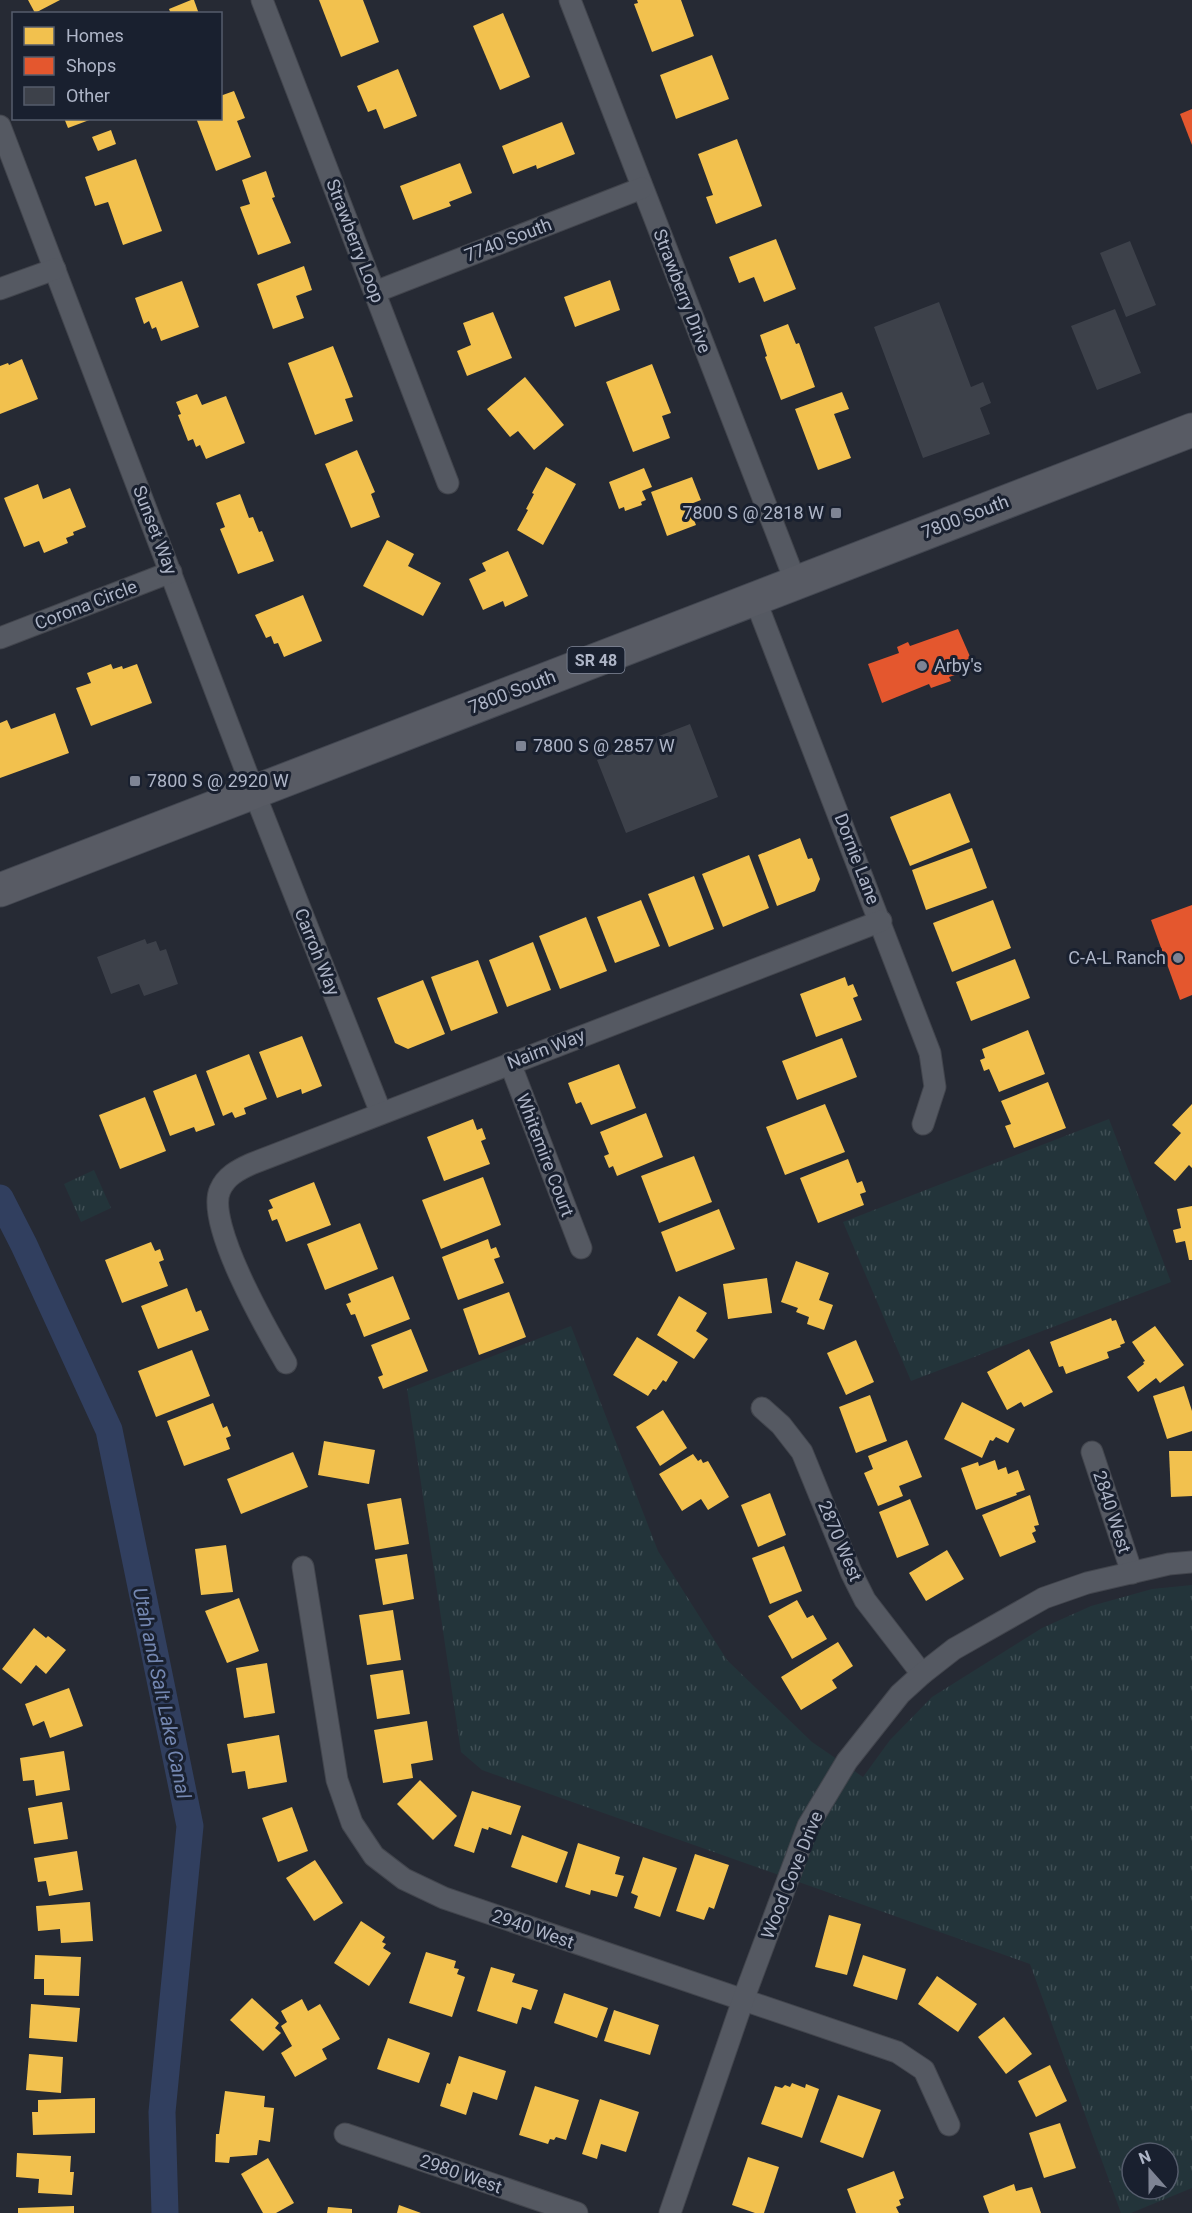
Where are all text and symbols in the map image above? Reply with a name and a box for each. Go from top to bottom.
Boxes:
legend [12,12,222,120]
text: Homes [66,25,124,46]
text: Shops [66,55,116,76]
text: Other [66,85,110,106]
street label: Strawberry Loop [322,176,389,306]
street label: 7740 South [461,213,554,266]
street label: Strawberry Drive [649,226,716,356]
street label: Sunset Way [129,482,182,578]
street label: 7800 South [918,490,1011,543]
place label: 7800 S @ 2818 W [682,502,824,523]
marker: 7800 S @ 2818 W [829,506,843,520]
street label: Corona Circle [32,575,140,634]
road number: SR 48 [568,647,624,673]
place label: Arby's [934,655,982,676]
marker: Arby's [915,659,929,673]
street label: 7800 South [465,665,558,718]
place label: 7800 S @ 2857 W [533,735,675,756]
marker: 7800 S @ 2857 W [514,739,528,753]
place label: 7800 S @ 2920 W [147,770,289,791]
marker: 7800 S @ 2920 W [128,774,142,788]
street label: Dornie Lane [831,810,884,907]
street label: Carroh Way [290,905,345,999]
place label: C-A-L Ranch [1068,947,1166,968]
marker: C-A-L Ranch [1171,951,1185,965]
street label: Nairn Way [504,1024,588,1073]
street label: Whitemire Court [512,1090,579,1219]
street label: 2840 West [1089,1468,1136,1556]
street label: 2870 West [814,1497,867,1584]
water label: Utah and Salt Lake Canal [128,1585,196,1801]
street label: Wood Cove Drive [756,1808,827,1942]
street label: 2940 West [489,1905,577,1952]
north arrow [1120,2141,1180,2201]
text: N [1136,2147,1153,2168]
street label: 2980 West [417,2150,505,2197]

